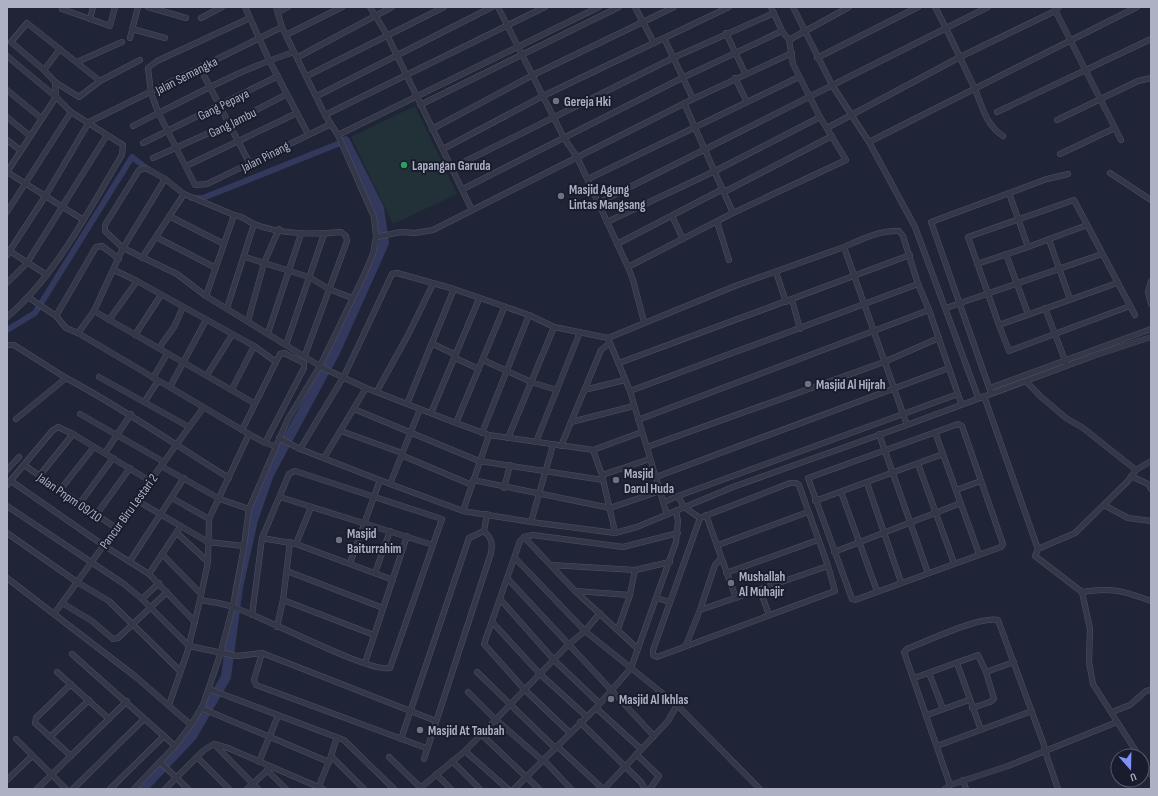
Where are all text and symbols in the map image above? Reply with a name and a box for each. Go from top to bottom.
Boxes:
street label: Jalan Semangka [152,53,220,99]
street label: Gang Pepaya [195,86,252,124]
place label: Gereja Hki [564,94,611,110]
marker: Gereja Hki [551,96,561,106]
street label: Gang Jambu [206,105,259,141]
street label: Jalan Pinang [238,138,292,176]
place label: Lapangan Garuda [412,158,490,174]
marker: Lapangan Garuda [399,160,409,170]
place label: Masjid Agung Lintas Mangsang [569,182,646,213]
marker: Masjid Agung Lintas Mangsang [556,191,566,201]
place label: Masjid Al Hijrah [816,377,886,393]
marker: Masjid Al Hijrah [803,379,813,389]
place label: Masjid Darul Huda [624,466,674,497]
street label: Jalan Pnpm 09/10 [33,469,105,526]
street label: Pancur Biru Lestari 2 [96,471,161,552]
marker: Masjid Darul Huda [611,475,621,485]
place label: Masjid Baiturrahim [347,526,402,557]
marker: Masjid Baiturrahim [334,535,344,545]
place label: Mushallah Al Muhajir [738,569,786,600]
marker: Mushallah Al Muhajir [726,578,736,588]
place label: Masjid Al Ikhlas [619,692,689,708]
marker: Masjid Al Ikhlas [606,694,616,704]
place label: Masjid At Taubah [428,723,505,739]
marker: Masjid At Taubah [415,725,425,735]
north arrow [1110,748,1150,788]
text: U [1128,770,1138,784]

